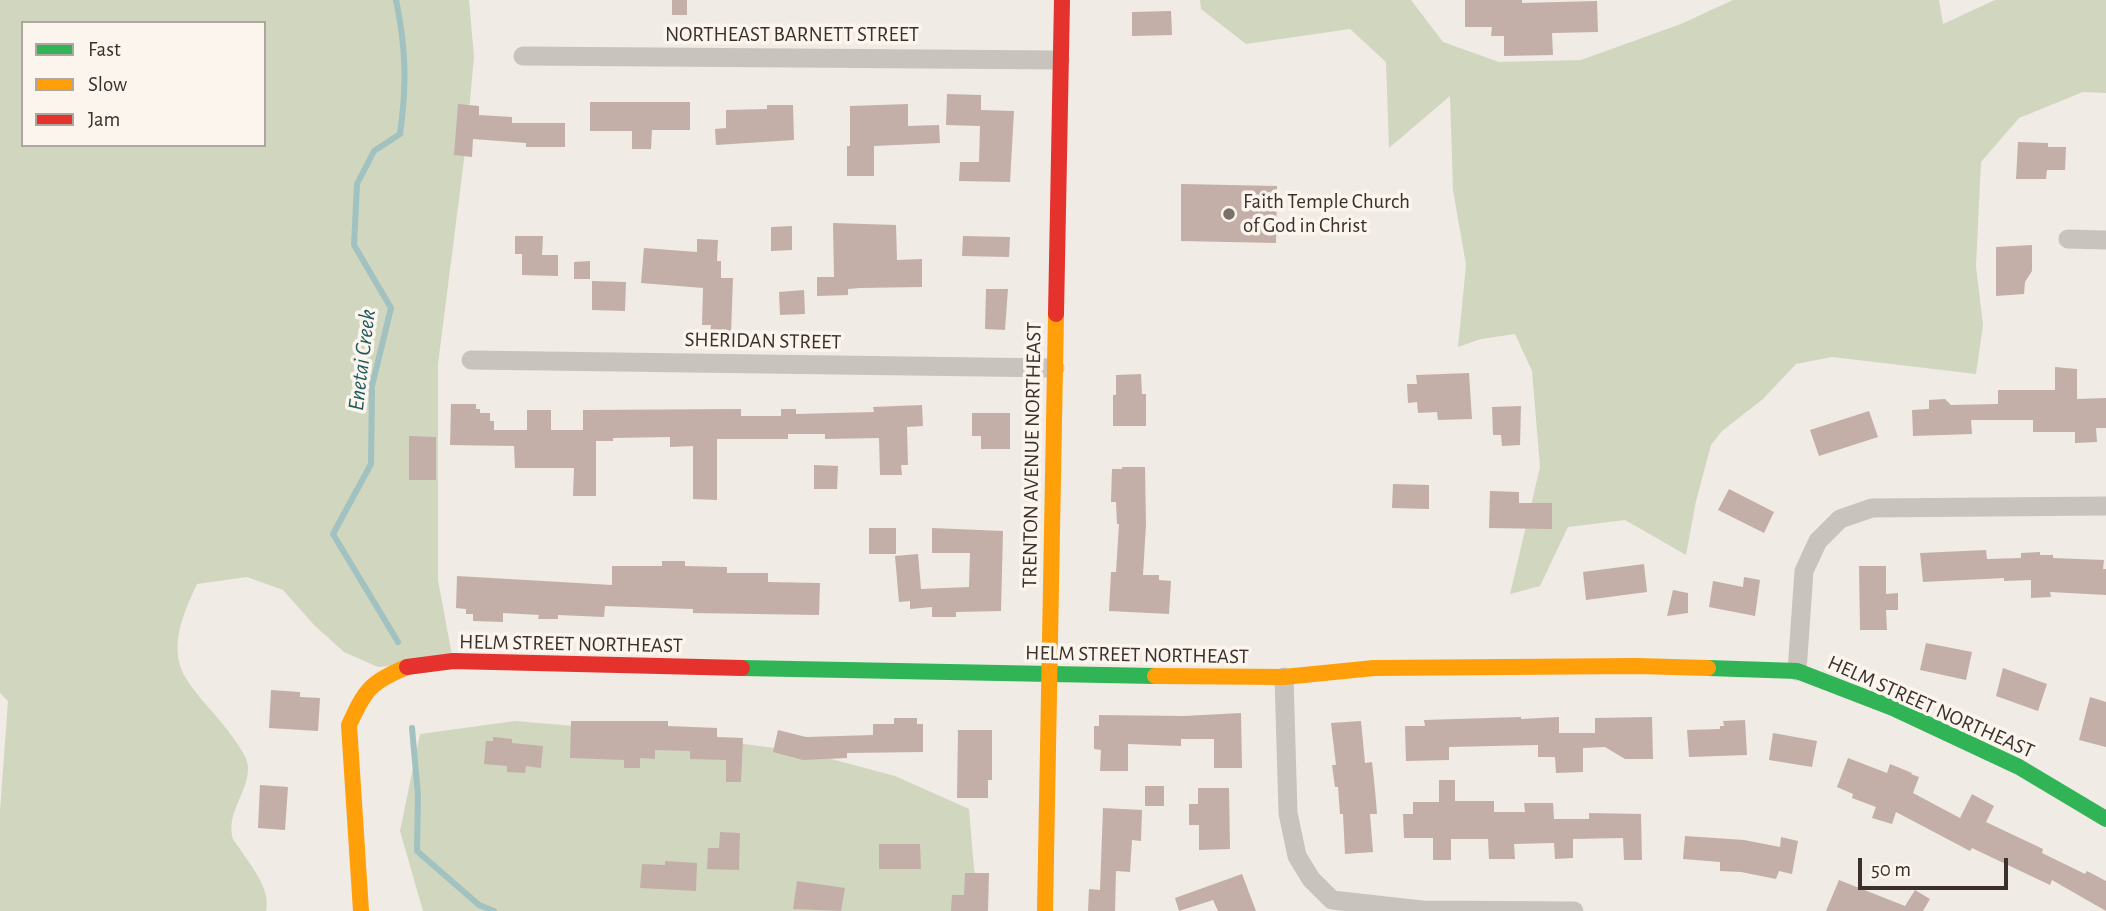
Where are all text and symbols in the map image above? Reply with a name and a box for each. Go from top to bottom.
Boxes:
legend [21,21,266,147]
street label: NORTHEAST BARNETT STREET [665,22,919,48]
text: Fast [88,39,121,60]
text: Slow [88,74,127,95]
text: Jam [88,109,120,130]
place label: Faith Temple Church of God in Christ [1243,189,1410,239]
marker: Faith Temple Church of God in Christ [1221,206,1237,222]
water label: Enetai Creek [342,308,382,412]
street label: TRENTON AVENUE NORTHEAST [1017,322,1047,588]
street label: SHERIDAN STREET [684,327,842,355]
street label: HELM STREET NORTHEAST [459,629,683,659]
street label: HELM STREET NORTHEAST [1025,640,1249,670]
street label: HELM STREET NORTHEAST [1824,650,2038,764]
scale bar [1861,844,2011,888]
text: 50 m [1871,859,1911,880]

